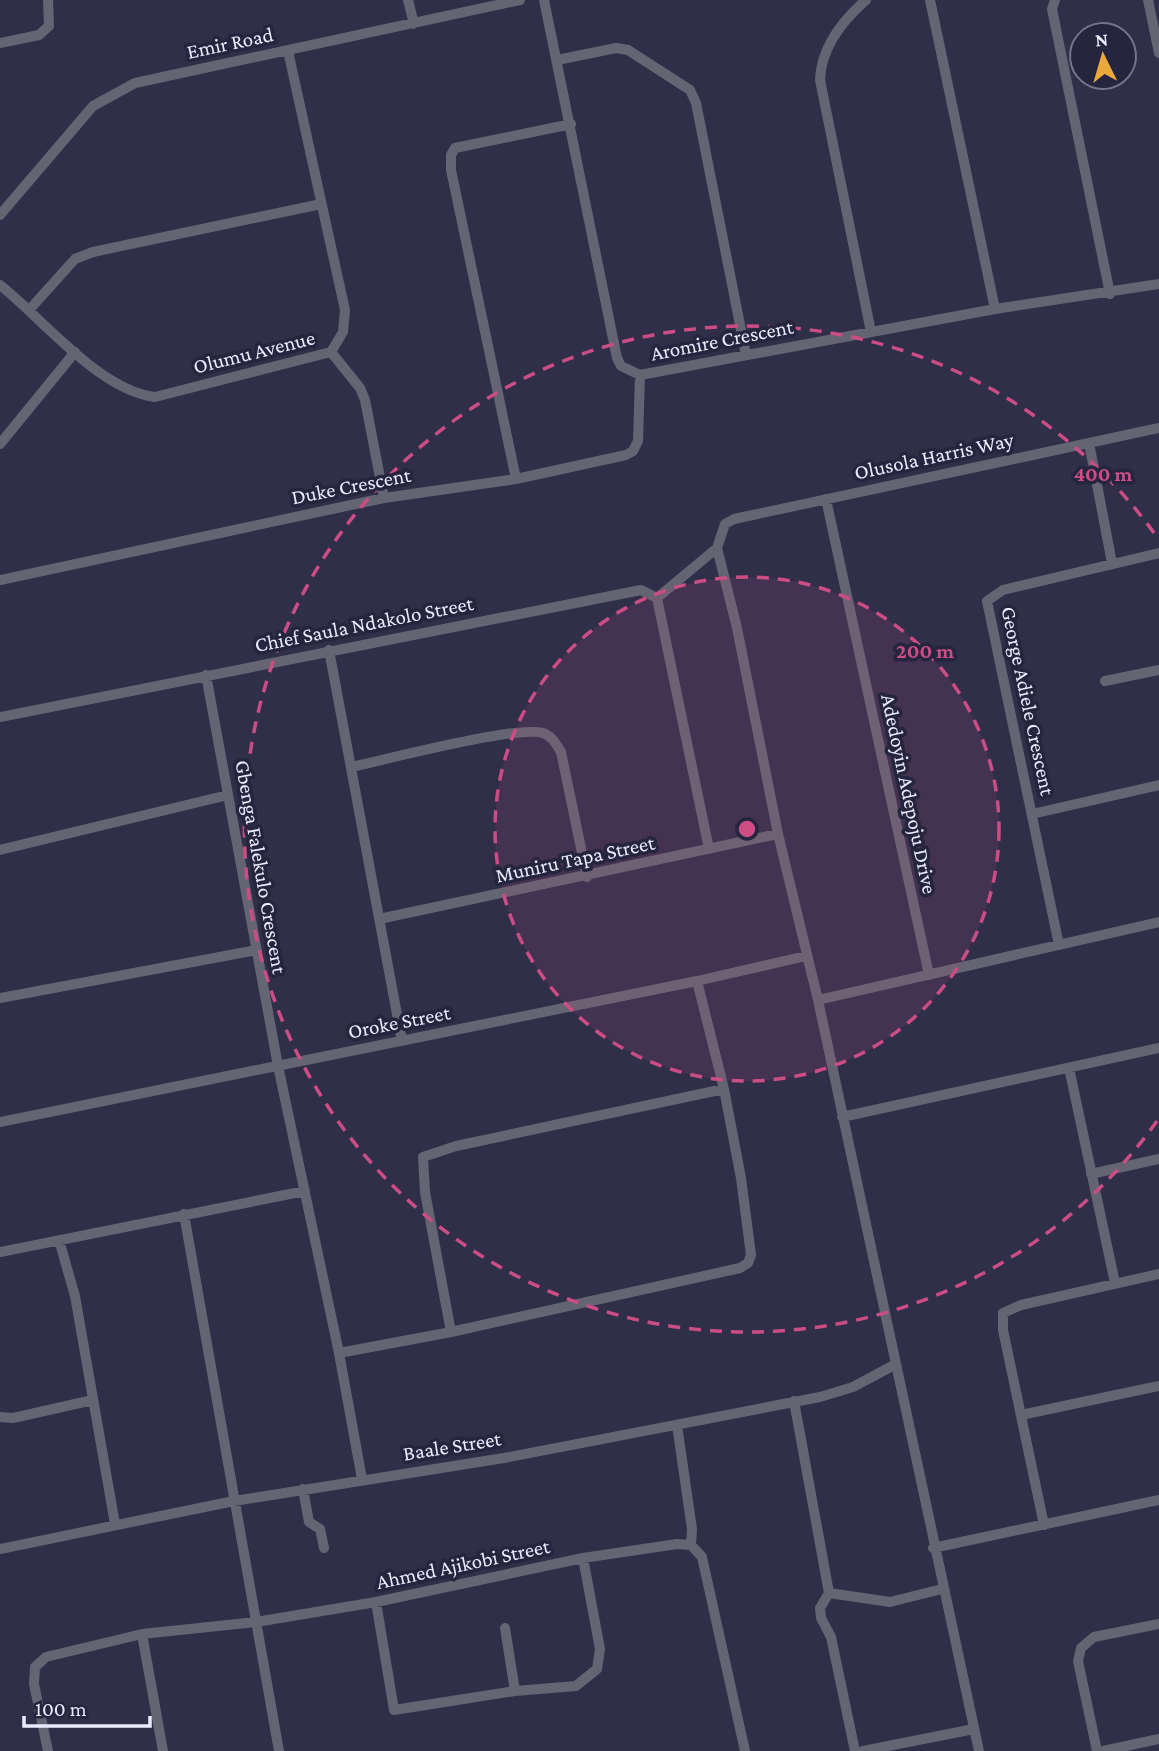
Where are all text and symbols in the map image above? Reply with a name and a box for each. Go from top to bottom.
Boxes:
north arrow [1068,21,1138,91]
street label: Emir Road [185,22,275,64]
text: N [1094,29,1109,51]
street label: Aromire Crescent [649,314,796,366]
street label: Olumu Avenue [191,325,317,379]
street label: Olusola Harris Way [852,427,1016,485]
street label: Duke Crescent [289,462,414,509]
text: 400 m [1074,462,1133,486]
street label: Chief Saula Ndakolo Street [253,591,476,657]
street label: George Adiele Crescent [996,604,1060,799]
text: 200 m [896,639,954,663]
street label: Adedoyin Adepoju Drive [876,692,942,896]
street label: Gbenga Falekulo Crescent [230,758,292,977]
centre of rings [735,817,759,841]
street label: Muniru Tapa Street [493,830,658,888]
street label: Oroke Street [346,1000,453,1044]
street label: Baale Street [401,1426,504,1466]
street label: Ahmed Ajikobi Street [374,1534,553,1594]
scale bar [24,1684,150,1728]
text: 100 m [35,1697,87,1721]

